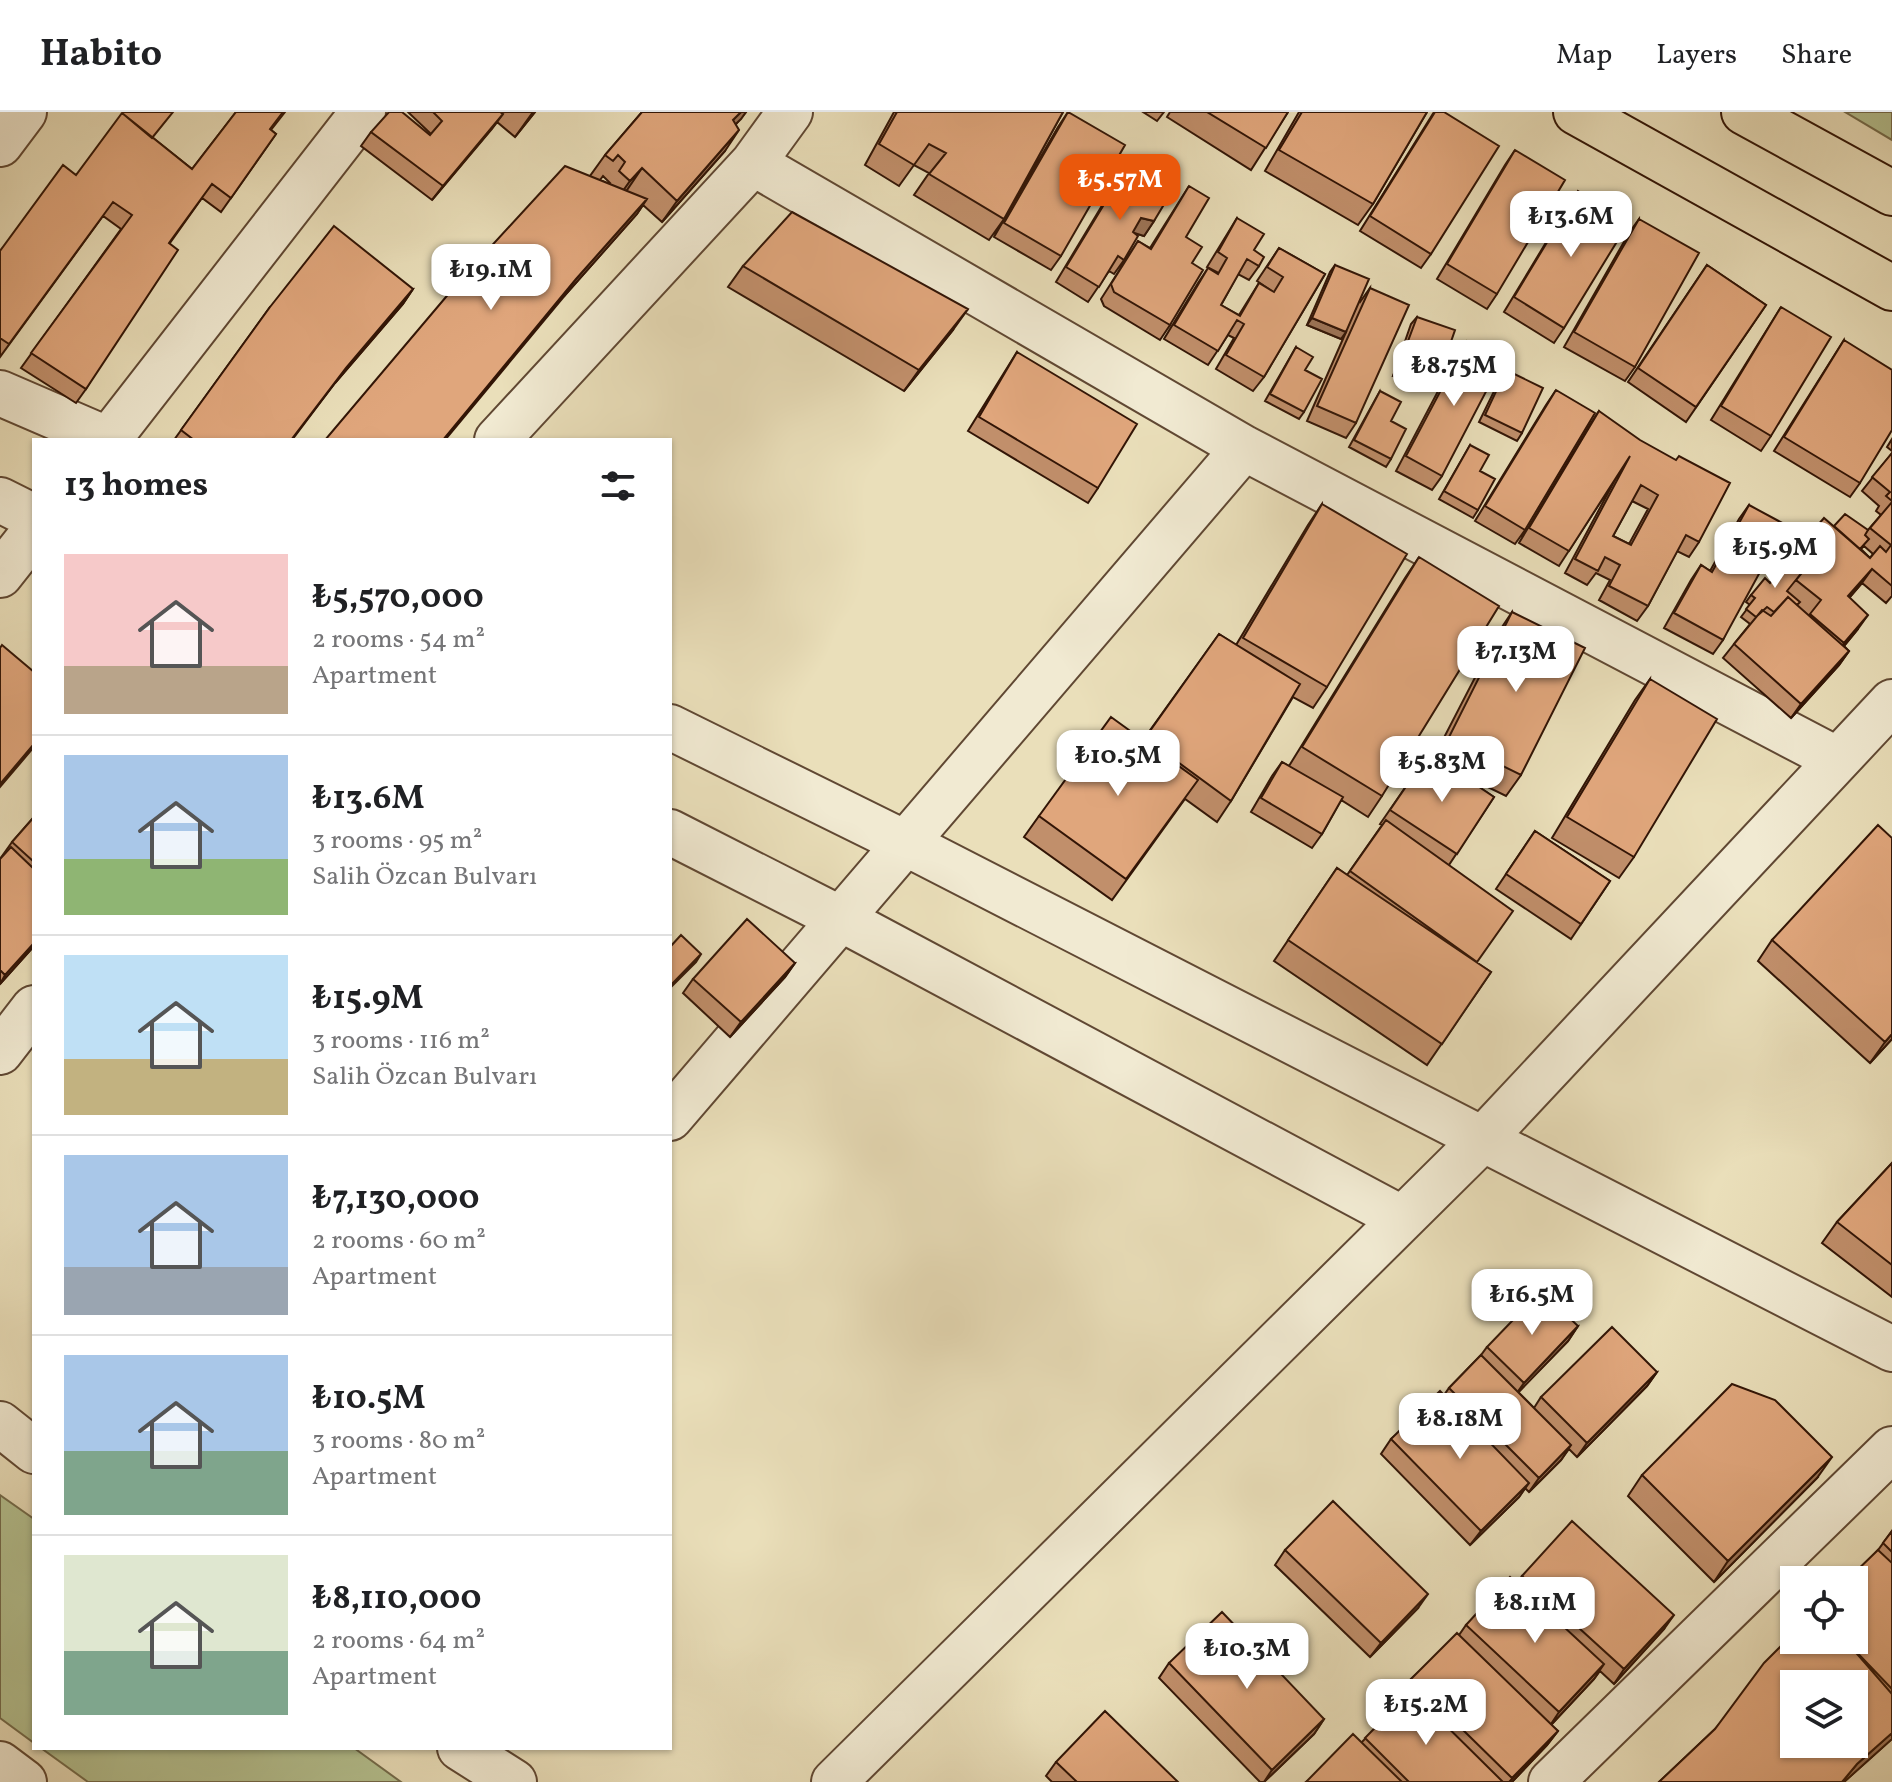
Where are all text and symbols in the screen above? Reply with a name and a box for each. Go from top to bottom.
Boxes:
text: Habito [40,29,162,82]
text: Map [1556,36,1612,75]
text: Layers [1656,36,1737,75]
text: Share [1781,36,1852,75]
pin: ₺5.57M [1055,154,1185,222]
text: ₺5.57M [1077,162,1163,198]
pin: ₺13.6M [1506,191,1636,259]
text: ₺13.6M [1528,199,1614,235]
pin: ₺19.1M [426,244,556,312]
text: ₺19.1M [449,252,533,288]
pin: ₺8.75M [1389,340,1519,408]
text: ₺8.75M [1411,348,1497,384]
text: 13 homes [64,463,208,510]
icon: filters [596,464,640,508]
pin: ₺15.9M [1710,522,1840,590]
text: ₺15.9M [1732,530,1818,566]
text: ₺5,570,000 [312,575,484,622]
icon: home [128,586,224,682]
text: 2 rooms · 54 m² [312,622,485,658]
pin: ₺7.13M [1451,626,1581,694]
text: ₺7.13M [1475,634,1557,670]
text: Apartment [312,658,437,694]
pin: ₺10.5M [1053,730,1183,798]
pin: ₺5.83M [1377,736,1507,804]
text: ₺10.5M [1075,738,1161,774]
text: ₺5.83M [1398,744,1486,780]
text: ₺13.6M [312,776,424,823]
icon: home [128,787,224,883]
text: 3 rooms · 95 m² [312,823,482,859]
text: Salih Özcan Bulvarı [312,859,537,895]
text: ₺15.9M [312,976,423,1023]
icon: home [128,987,224,1083]
text: 3 rooms · 116 m² [312,1023,490,1059]
text: Salih Özcan Bulvarı [312,1059,537,1095]
text: ₺7,130,000 [312,1176,480,1223]
icon: home [128,1187,224,1283]
text: 2 rooms · 60 m² [312,1223,486,1259]
text: Apartment [312,1259,437,1295]
pin: ₺16.5M [1467,1269,1597,1337]
text: ₺16.5M [1490,1277,1574,1313]
text: ₺10.5M [312,1376,425,1423]
icon: home [128,1387,224,1483]
pin: ₺8.18M [1395,1393,1525,1461]
text: ₺8.18M [1417,1401,1503,1437]
text: 3 rooms · 80 m² [312,1423,485,1459]
text: Apartment [312,1459,437,1495]
map controls [1780,1566,1868,1758]
button: locate [1780,1566,1868,1654]
text: ₺8,110,000 [312,1576,482,1623]
pin: ₺8.11M [1470,1577,1600,1645]
text: ₺8.11M [1494,1585,1576,1621]
icon: home [128,1587,224,1683]
text: 2 rooms · 64 m² [312,1623,485,1659]
pin: ₺10.3M [1182,1623,1312,1691]
text: ₺10.3M [1203,1631,1291,1667]
text: Apartment [312,1659,437,1695]
button: layers [1780,1670,1868,1758]
pin: ₺15.2M [1361,1679,1491,1747]
text: ₺15.2M [1384,1687,1468,1723]

